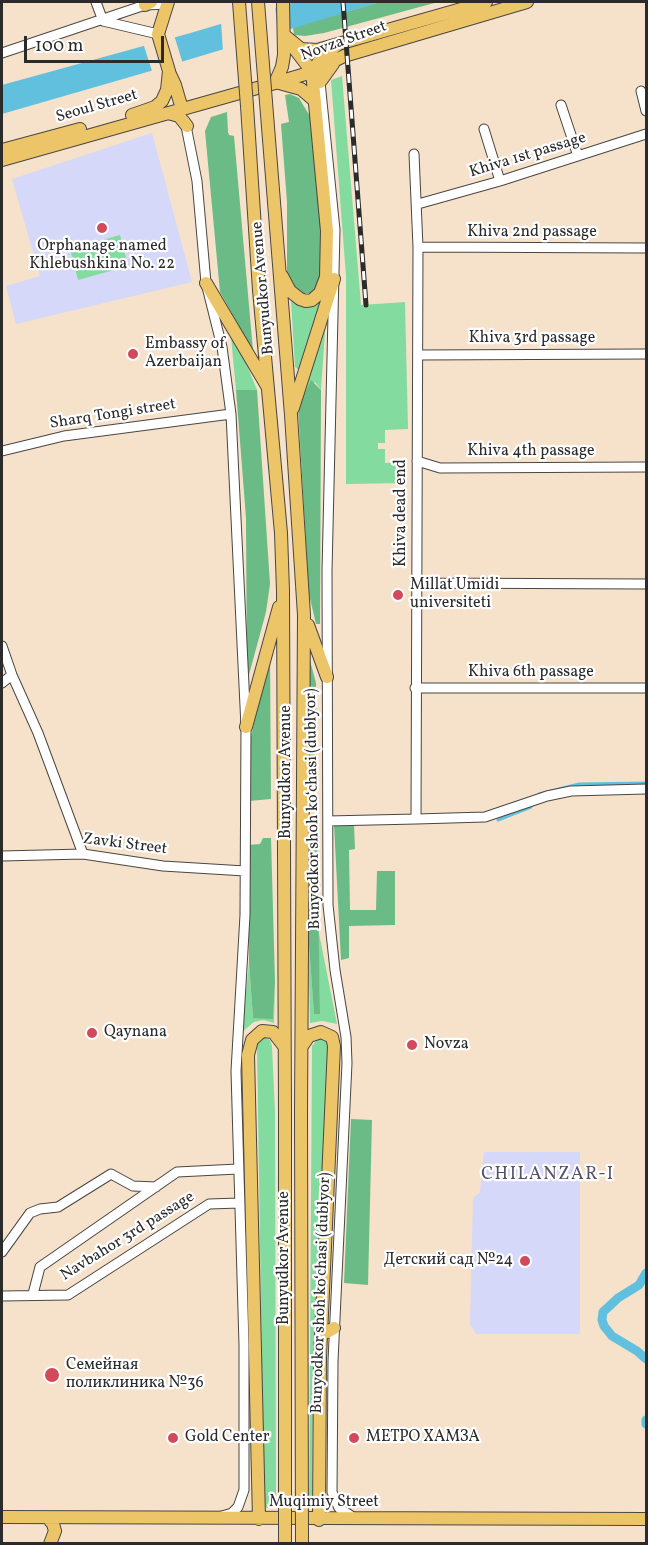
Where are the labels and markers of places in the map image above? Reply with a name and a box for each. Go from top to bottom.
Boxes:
marker: Orphanage named Khlebushkina No. 22 [95,221,109,235]
place label: Orphanage named Khlebushkina No. 22 [29,237,175,275]
place label: Embassy of Azerbaijan [145,335,225,373]
marker: Embassy of Azerbaijan [126,347,140,361]
place label: Millat Umidi universiteti [410,576,499,614]
marker: Millat Umidi universiteti [391,588,405,602]
place label: Qaynana [104,1023,167,1043]
marker: Qaynana [85,1026,99,1040]
place label: Novza [424,1035,469,1055]
marker: Novza [405,1038,419,1052]
place label: Детский сад №24 [384,1251,513,1271]
marker: Детский сад №24 [518,1254,532,1268]
place label: Семейная поликлиника №36 [66,1356,203,1394]
marker: Семейная поликлиника №36 [43,1366,61,1384]
place label: Gold Center [185,1428,269,1448]
place label: МЕТРО ХАМЗА [366,1428,480,1448]
marker: Gold Center [166,1431,180,1445]
marker: МЕТРО ХАМЗА [347,1431,361,1445]

